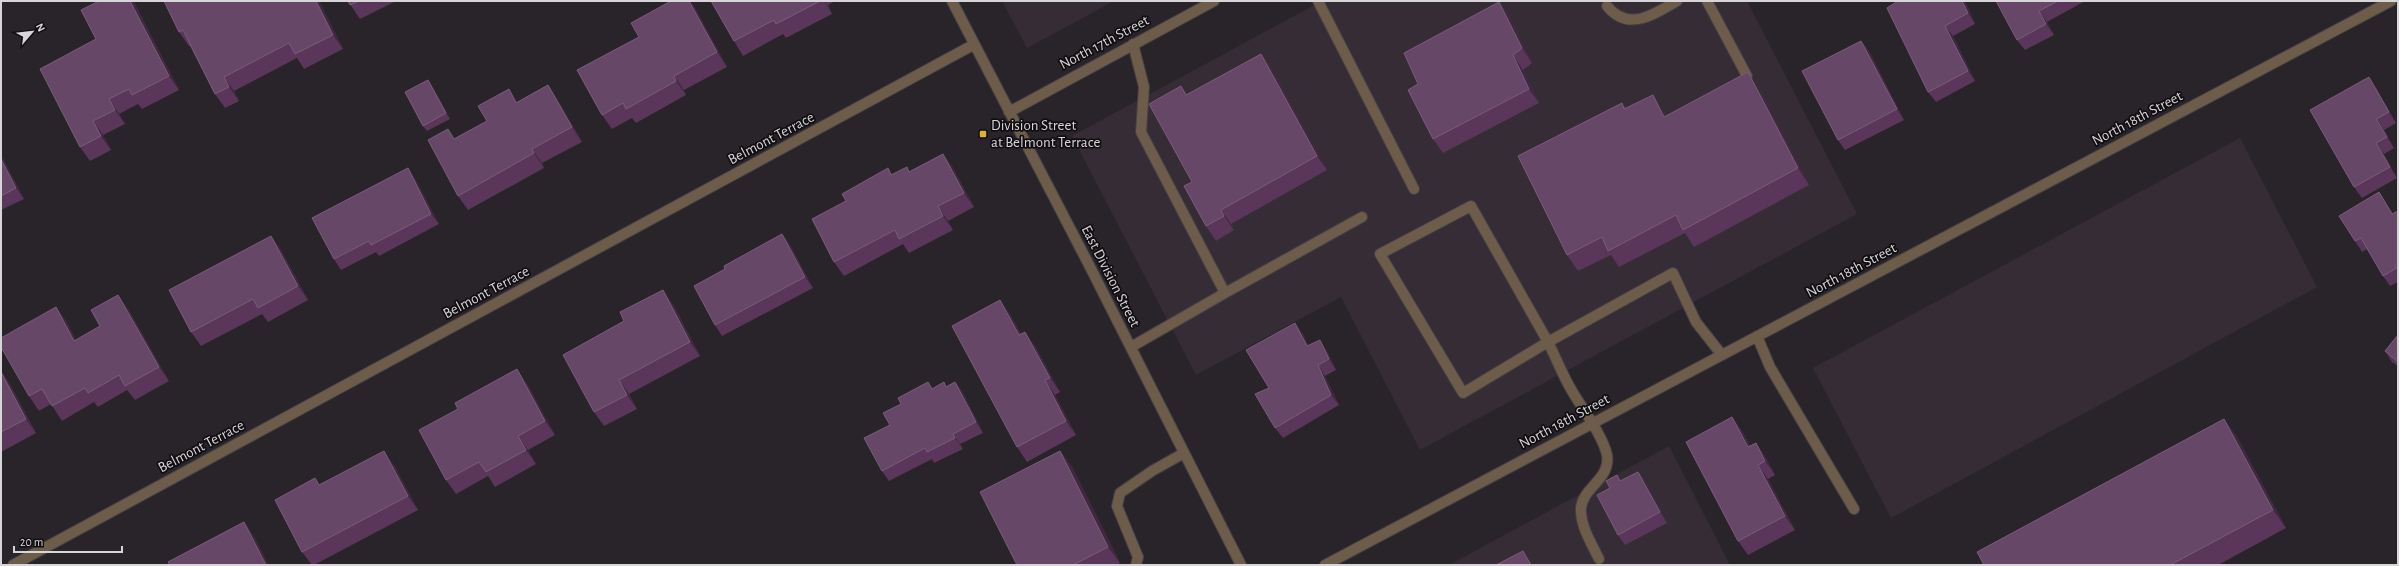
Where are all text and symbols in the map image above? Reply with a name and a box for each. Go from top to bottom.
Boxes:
north arrow [12,12,52,52]
street label: North 17th Street [1057,13,1152,72]
text: N [34,22,47,34]
street label: North 18th Street [2090,88,2185,148]
street label: Belmont Terrace [726,109,817,167]
place label: Division Street at Belmont Terrace [991,118,1100,150]
marker: Division Street at Belmont Terrace [978,129,988,139]
street label: East Division Street [1078,223,1143,330]
street label: North 18th Street [1804,240,1899,300]
street label: Belmont Terrace [441,263,532,321]
street label: North 18th Street [1517,391,1612,451]
street label: Belmont Terrace [156,417,247,475]
scale bar [14,528,122,554]
text: 20 m [20,536,43,548]

